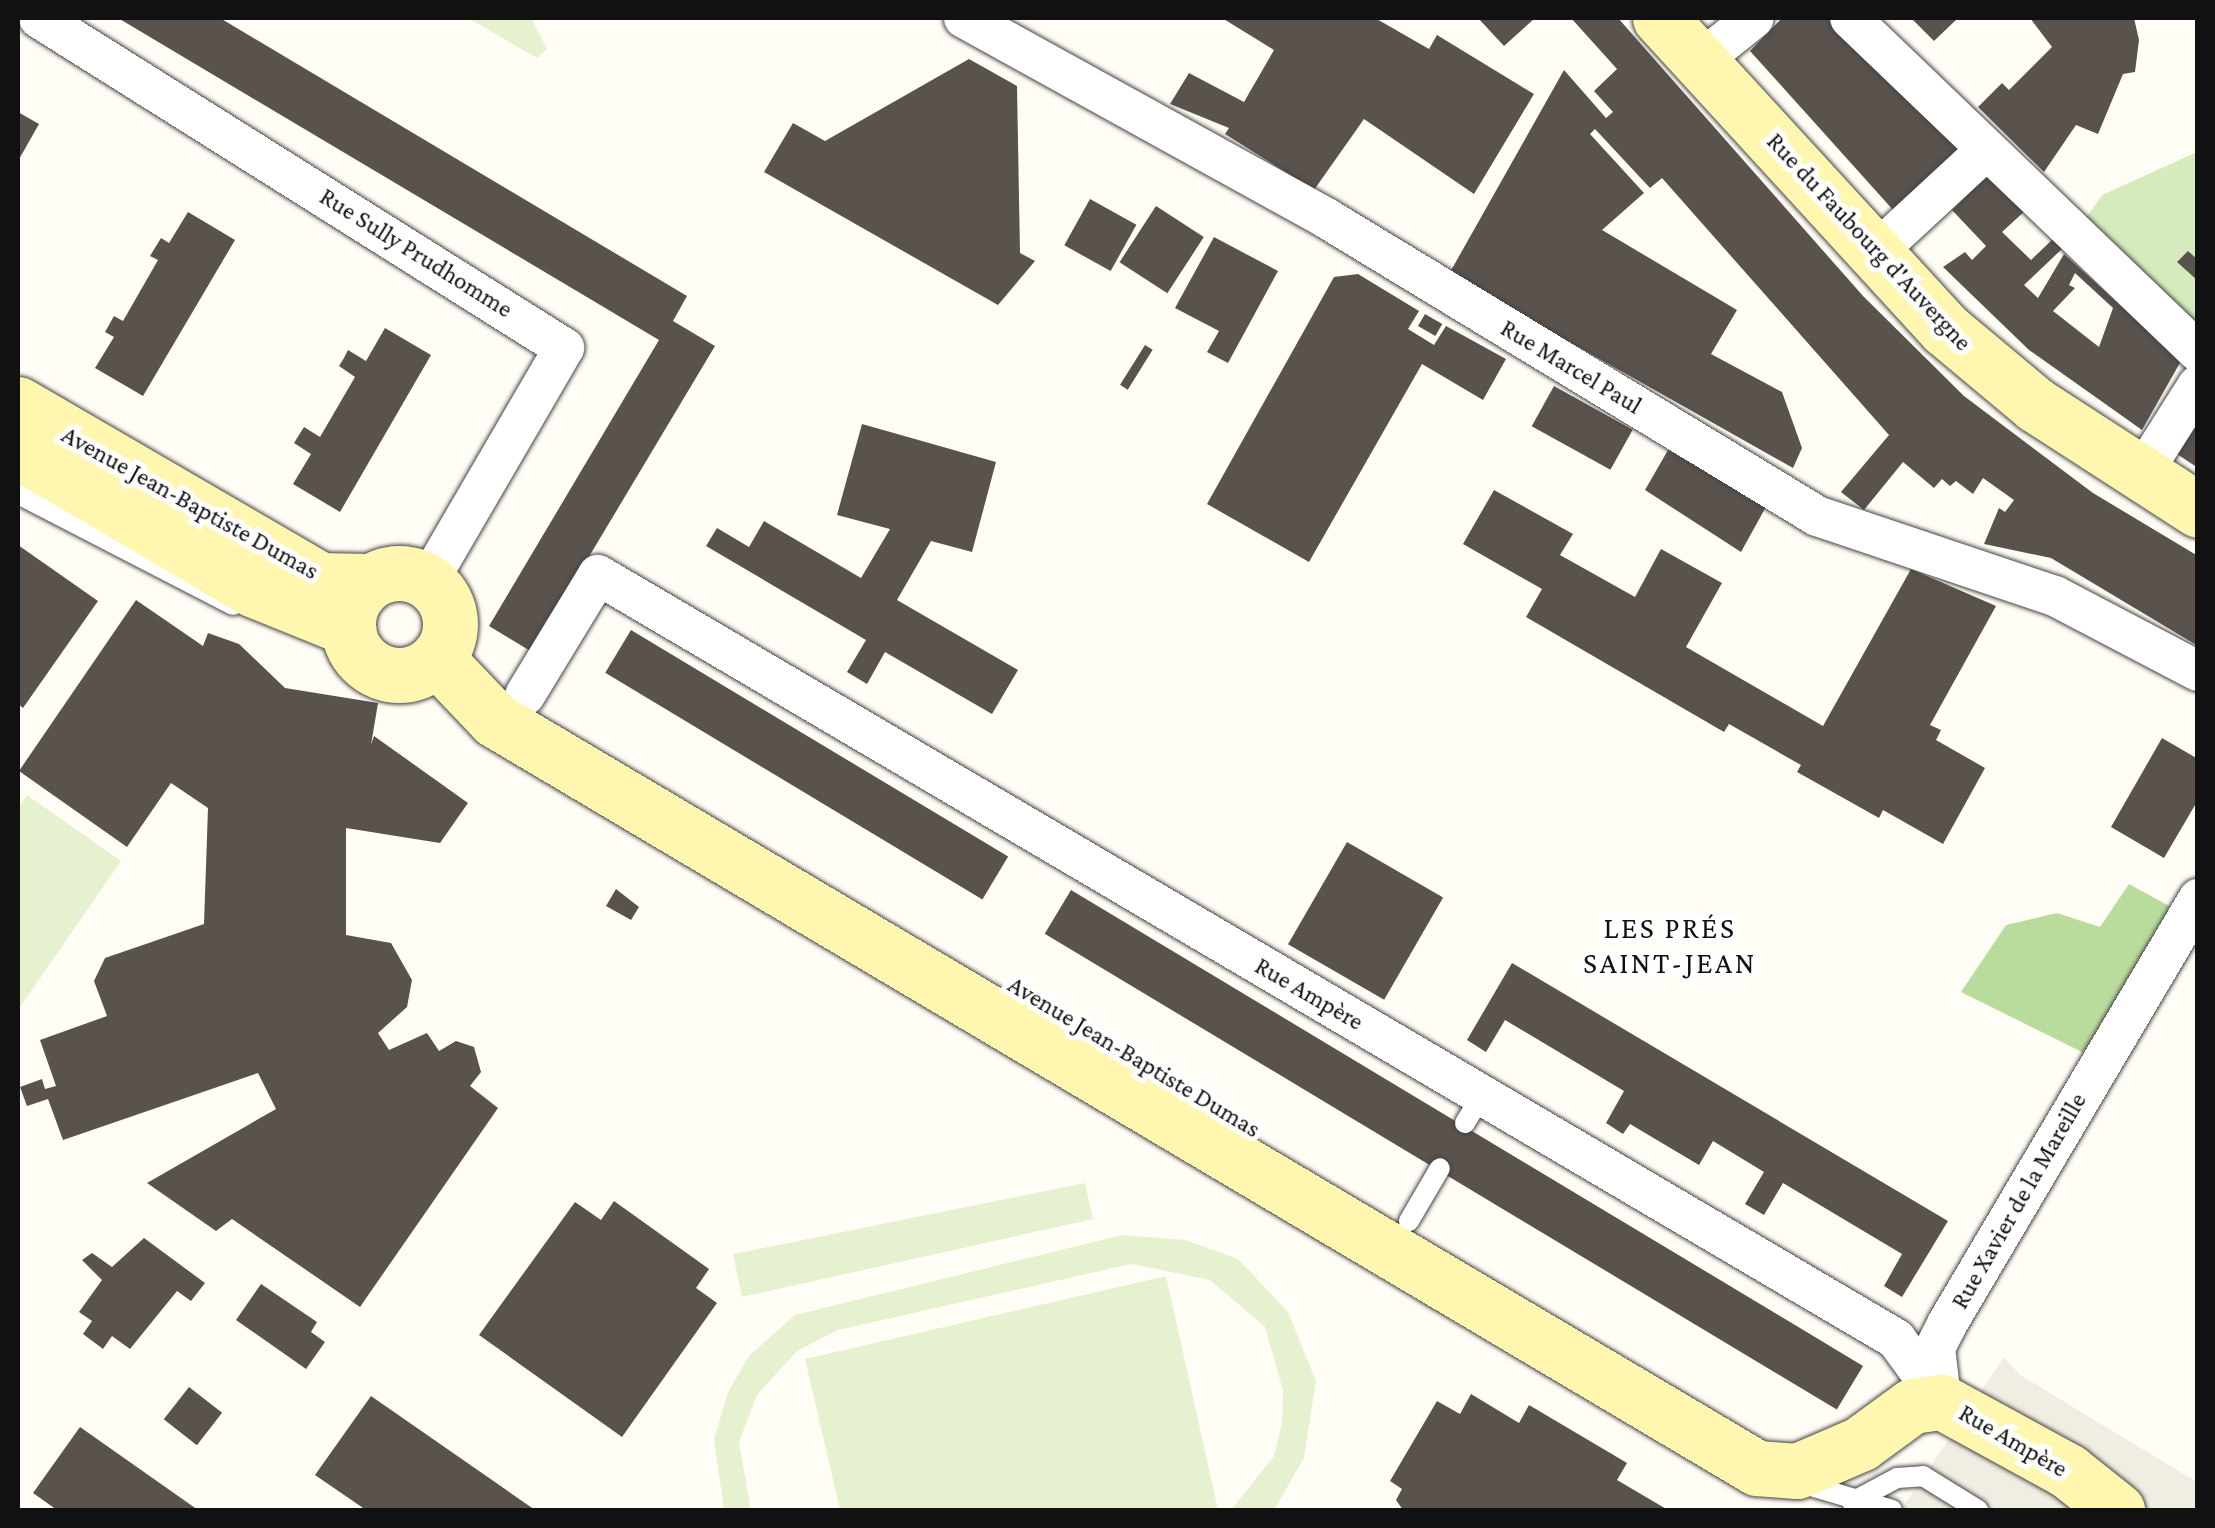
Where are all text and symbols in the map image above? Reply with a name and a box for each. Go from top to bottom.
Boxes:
street label: Rue du Faubourg d'Auvergne [1760,127,1978,357]
street label: Rue Sully Prudhomme [314,182,518,324]
street label: Rue Marcel Paul [1495,313,1647,421]
street label: Avenue Jean-Baptiste Dumas [56,420,324,586]
district label: LES PRÉS SAINT-JEAN [1583,910,1757,980]
street label: Rue Ampère [1249,951,1369,1037]
street label: Avenue Jean-Baptiste Dumas [1002,970,1266,1144]
street label: Rue Xavier de la Mareille [1945,1088,2093,1314]
street label: Rue Ampère [1953,1398,2073,1484]

